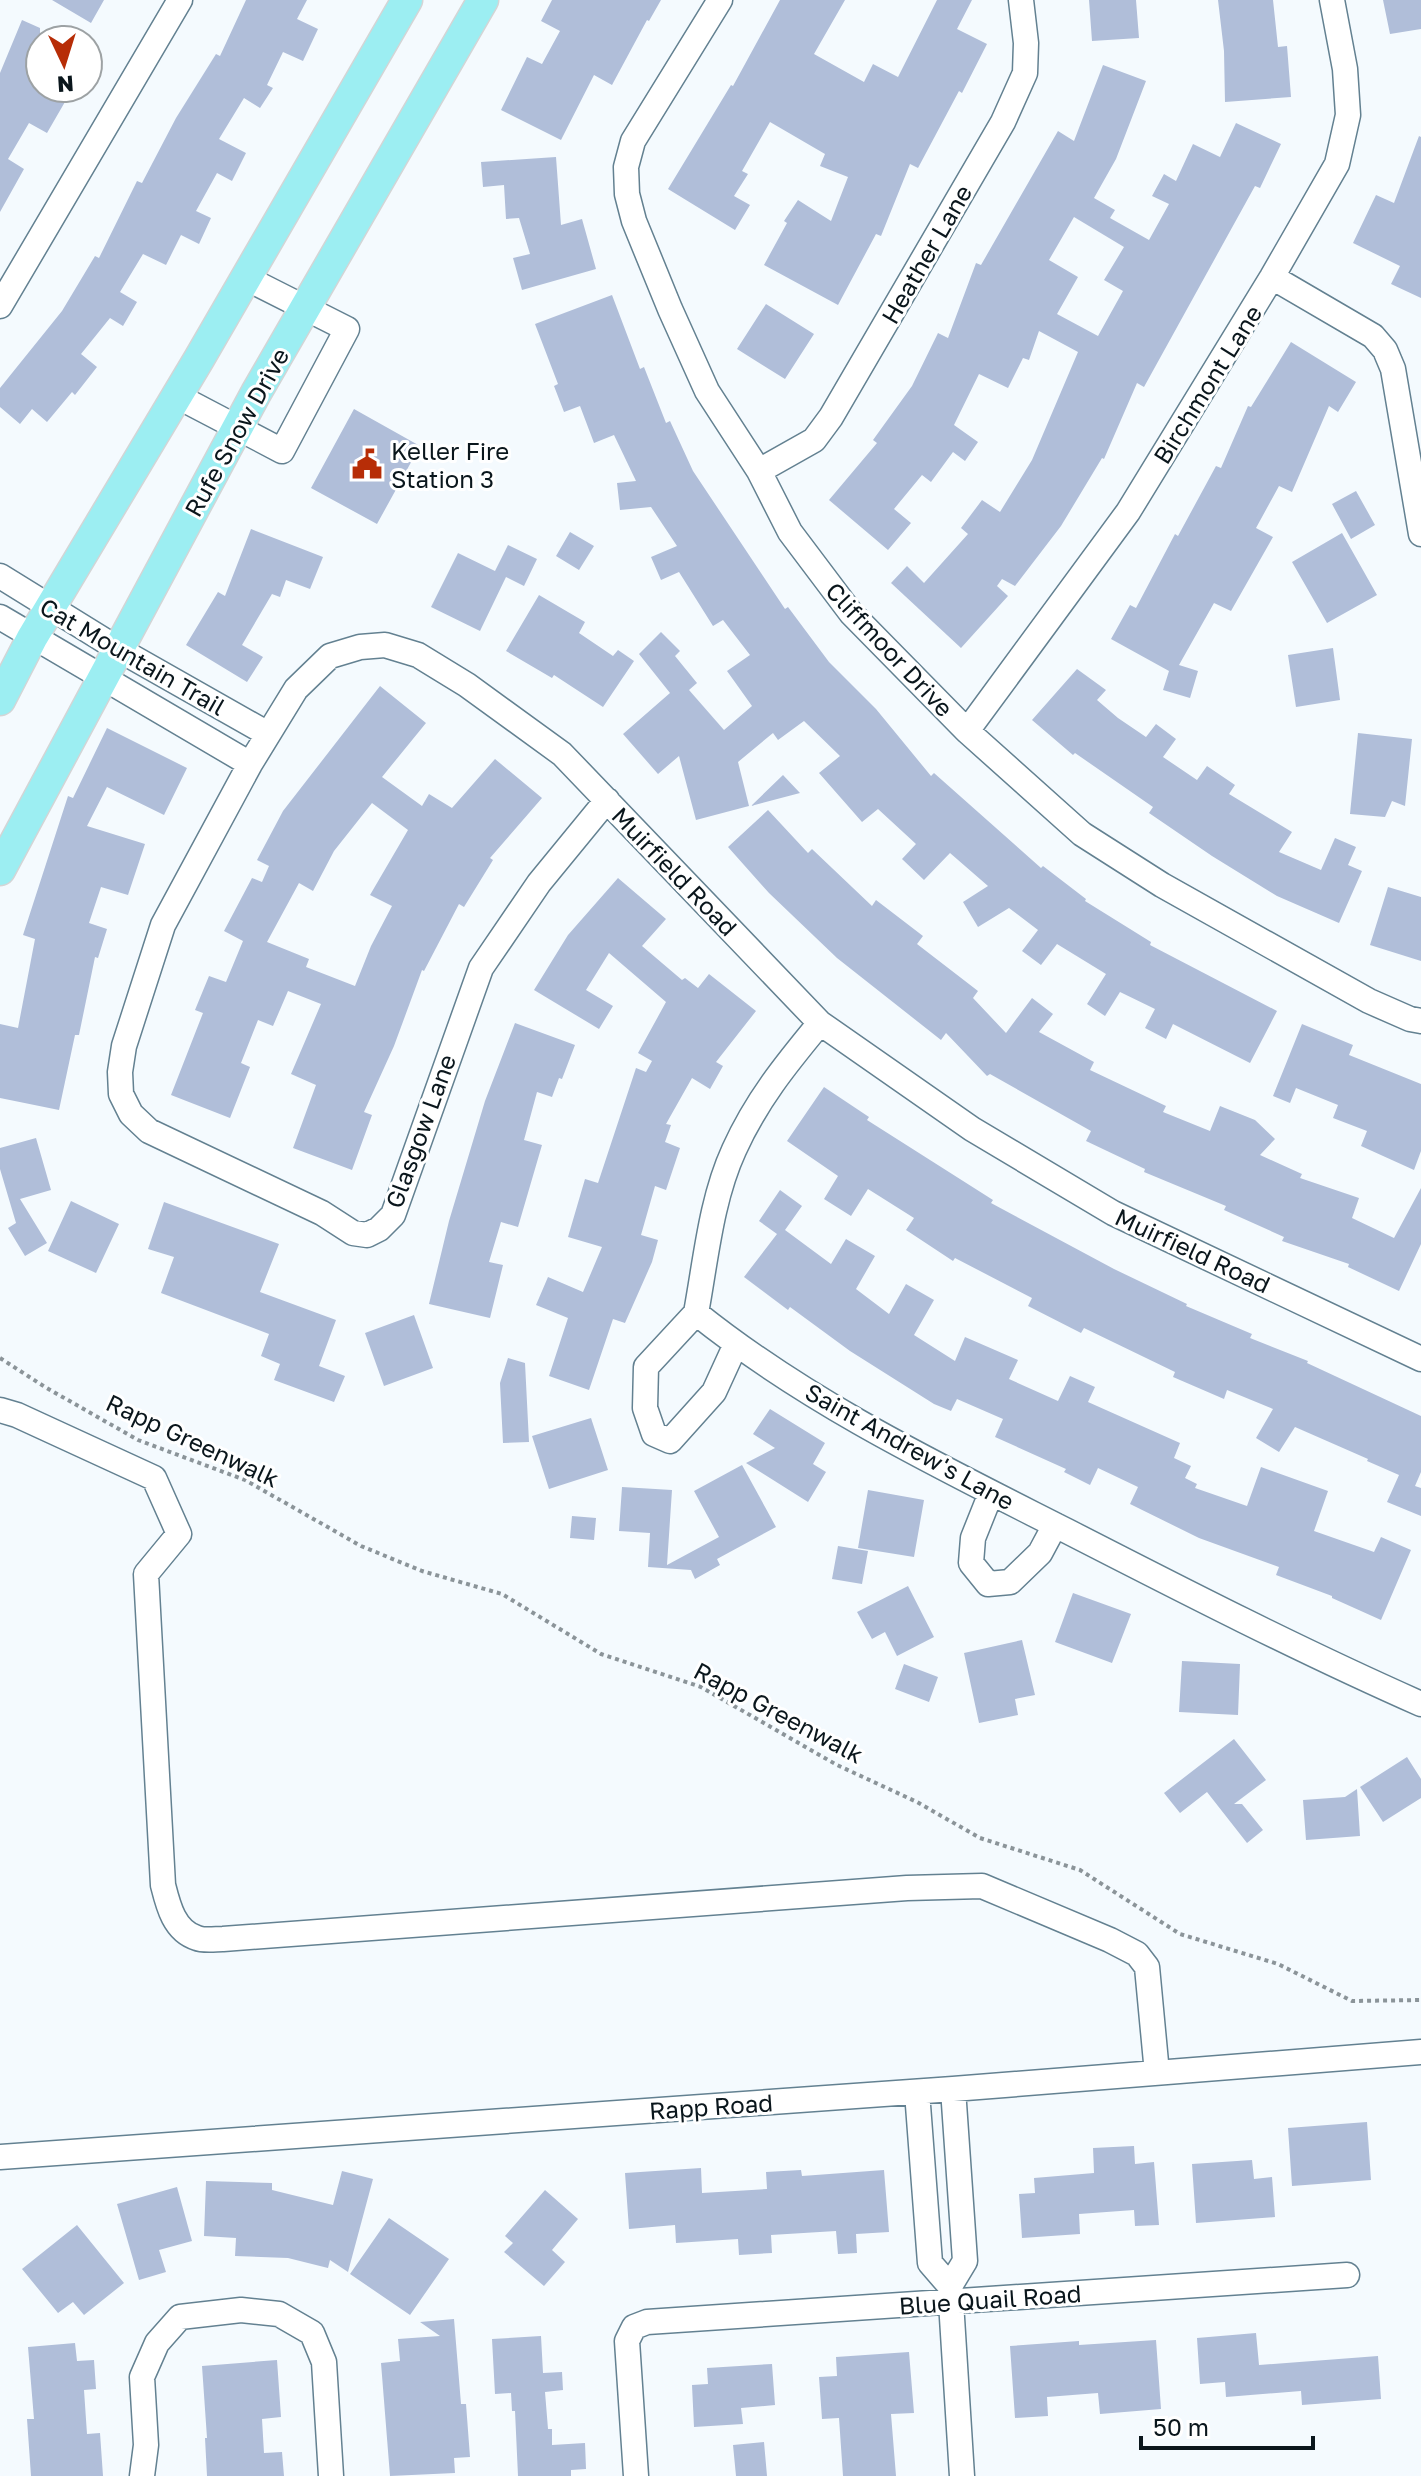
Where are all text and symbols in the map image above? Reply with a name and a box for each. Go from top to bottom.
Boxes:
north arrow [24,24,104,104]
text: N [56,70,75,99]
street label: Heather Lane [875,180,977,328]
street label: Birchmont Lane [1147,299,1267,469]
street label: Rufe Snow Drive [178,343,294,521]
place label: Keller Fire Station 3 [391,436,509,493]
public building icon: Keller Fire Station 3 [350,447,384,481]
street label: Cliffmoor Drive [820,576,960,722]
street label: Cat Mountain Trail [35,591,231,721]
street label: Muirfield Road [606,801,744,941]
street label: Glasgow Lane [379,1050,461,1212]
street label: Muirfield Road [1111,1201,1275,1299]
street label: Saint Andrew's Lane [801,1377,1019,1515]
street label: Rapp Greenwalk [102,1387,284,1493]
street label: Rapp Greenwalk [689,1655,869,1769]
street label: Rapp Road [648,2087,774,2125]
street label: Blue Quail Road [898,2278,1082,2320]
scale bar [1141,2400,1313,2450]
text: 50 m [1153,2412,1209,2441]

